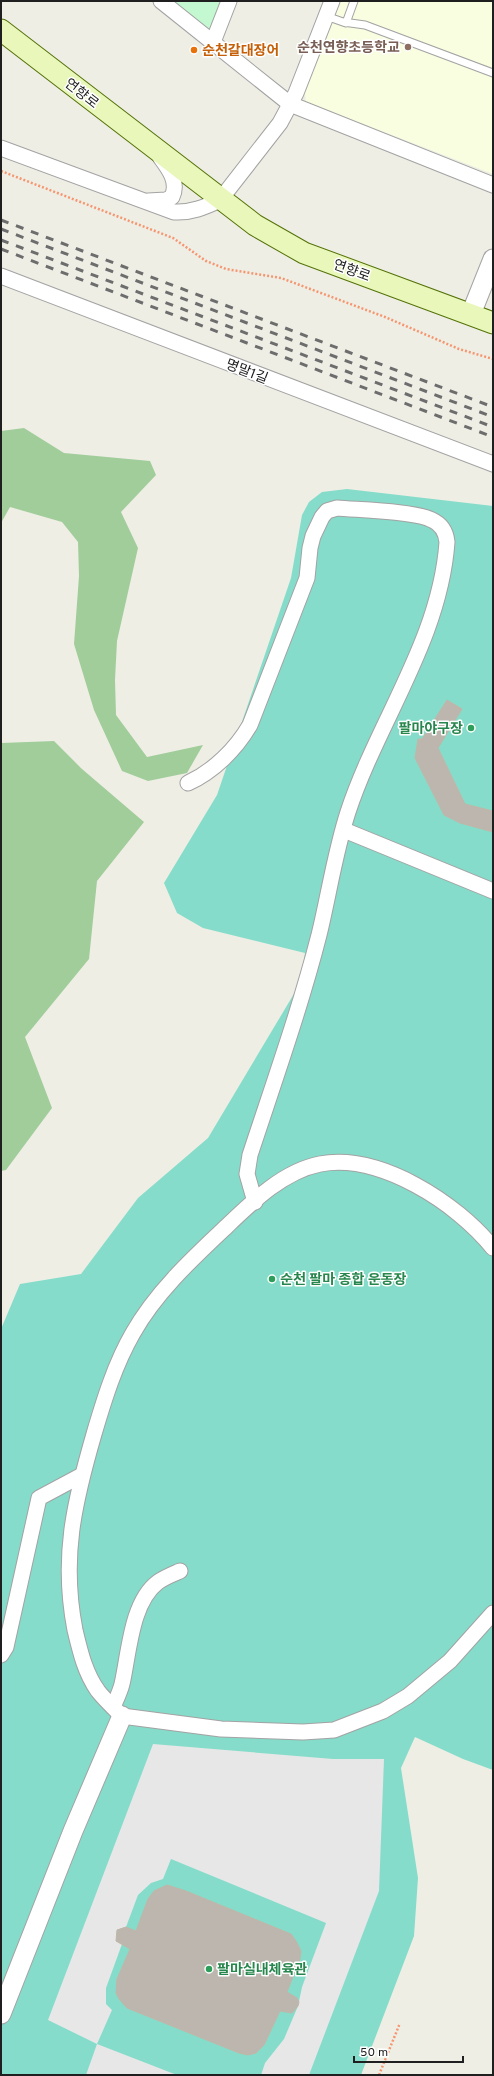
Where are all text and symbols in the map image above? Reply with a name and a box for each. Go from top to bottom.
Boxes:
place label: 순천연향초등학교 [297,39,400,57]
place label: 순천갈대장어 [202,42,279,60]
marker: 순천연향초등학교 [403,42,413,52]
marker: 순천갈대장어 [189,45,199,55]
street label: 연향로 [61,76,102,113]
street label: 연향로 [330,257,373,286]
street label: 명말1길 [223,357,270,388]
place label: 팔마야구장 [399,721,463,738]
marker: 팔마야구장 [466,723,476,733]
place label: 순천 팔마 종합 운동장 [280,1271,407,1289]
marker: 순천 팔마 종합 운동장 [267,1274,277,1284]
place label: 팔마실내체육관 [217,1962,307,1979]
marker: 팔마실내체육관 [204,1964,214,1974]
scale bar [354,2038,463,2064]
text: 50 m [360,2045,388,2061]

